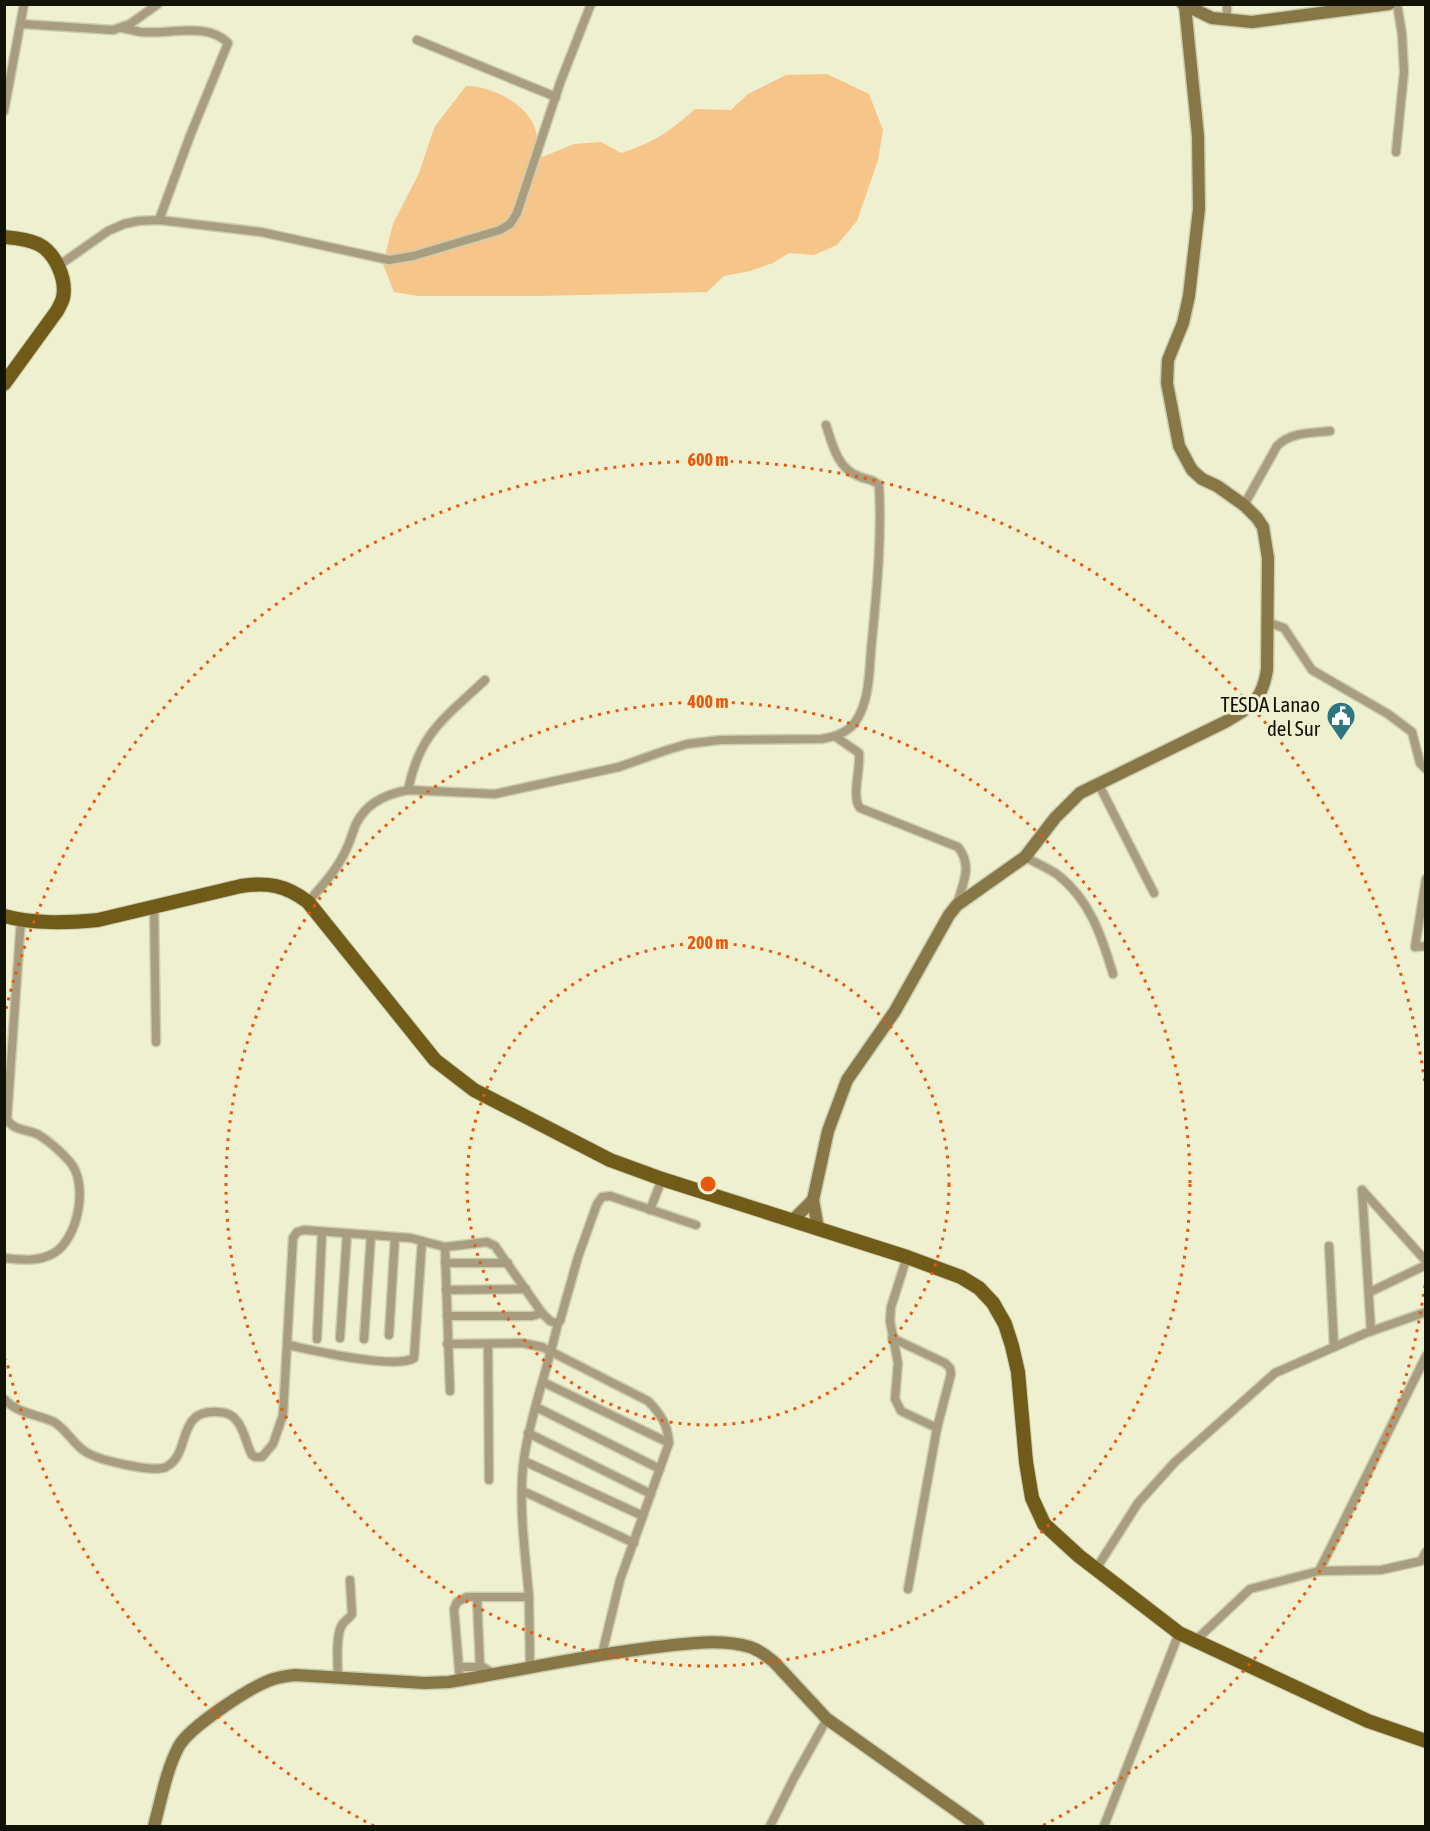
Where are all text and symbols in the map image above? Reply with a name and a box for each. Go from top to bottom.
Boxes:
text: 600 m [688,449,728,470]
text: 400 m [687,691,728,712]
place label: TESDA Lanao del Sur [1220,692,1321,740]
public building icon: TESDA Lanao del Sur [1325,700,1357,742]
text: 200 m [688,932,728,953]
centre of rings [698,1174,718,1194]

